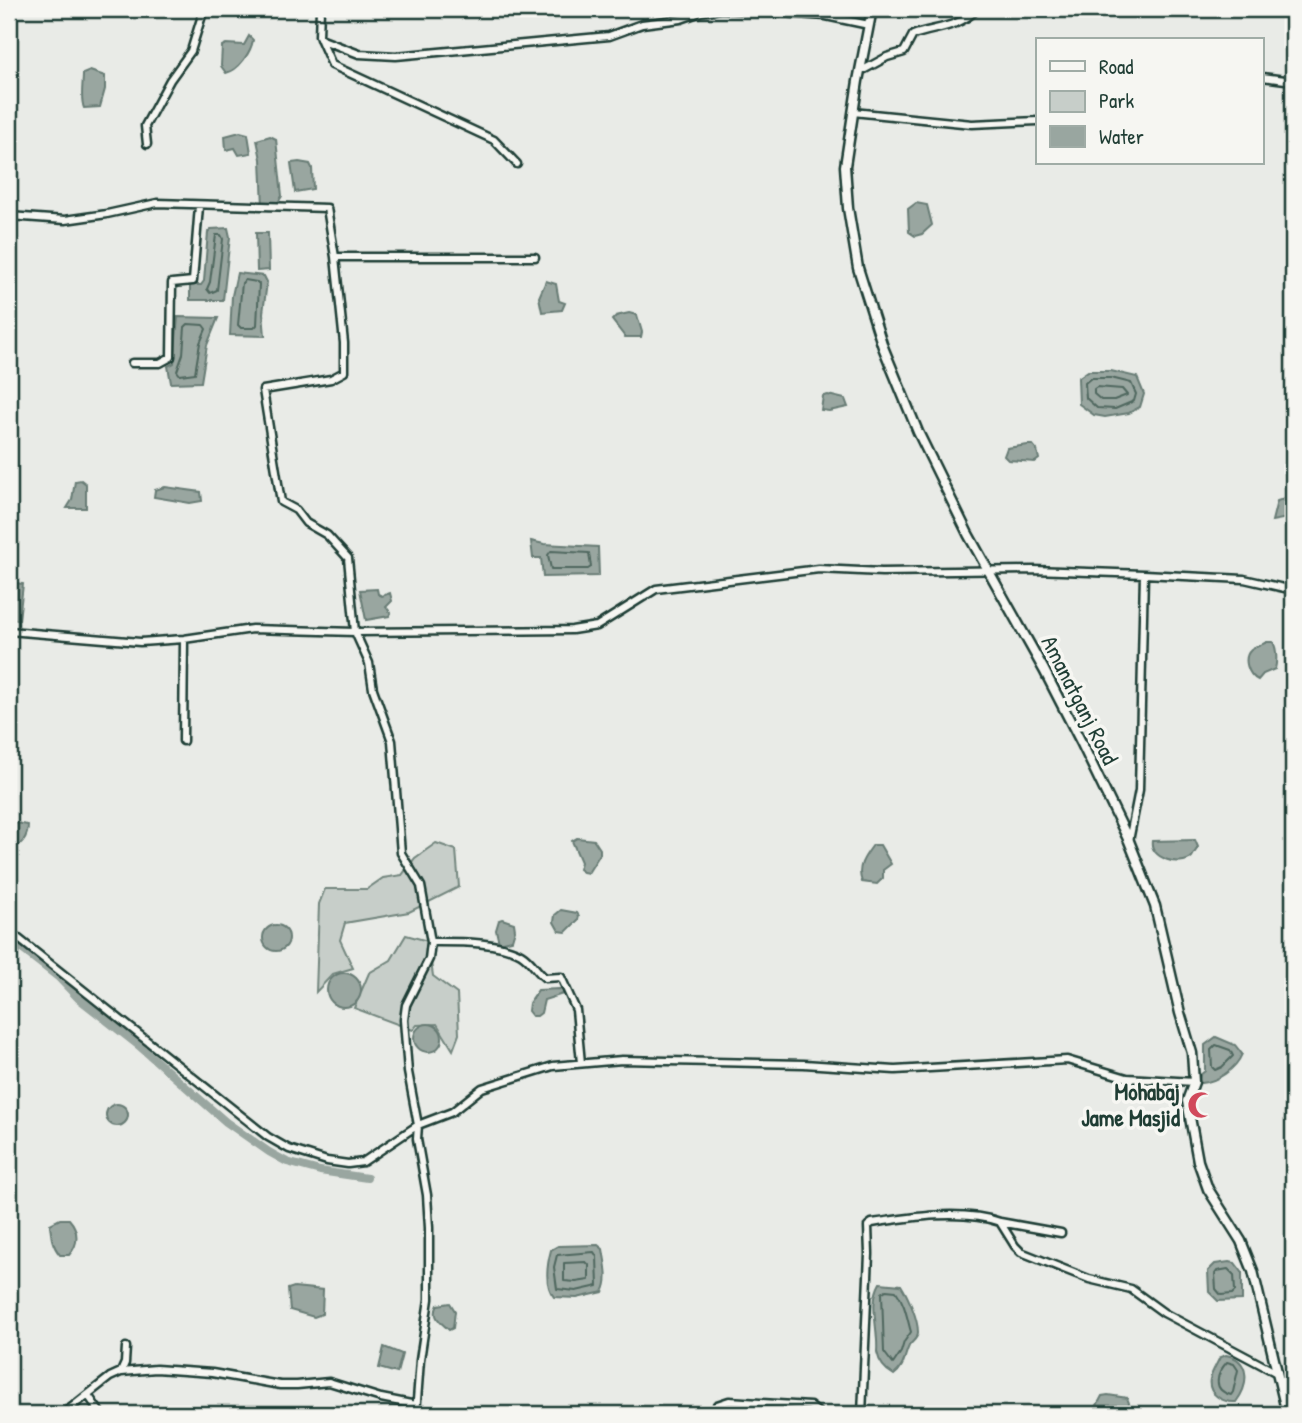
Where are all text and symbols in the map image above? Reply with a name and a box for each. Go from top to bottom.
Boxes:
legend [1036,38,1264,164]
text: Road [1099,52,1133,81]
text: Park [1099,86,1134,115]
text: Water [1099,122,1144,151]
street label: Amanatganj Road [1035,630,1126,770]
place label: Mohabaj Jame Masjid [1081,1076,1180,1133]
mosque icon: Mohabaj Jame Masjid [1186,1090,1216,1120]

